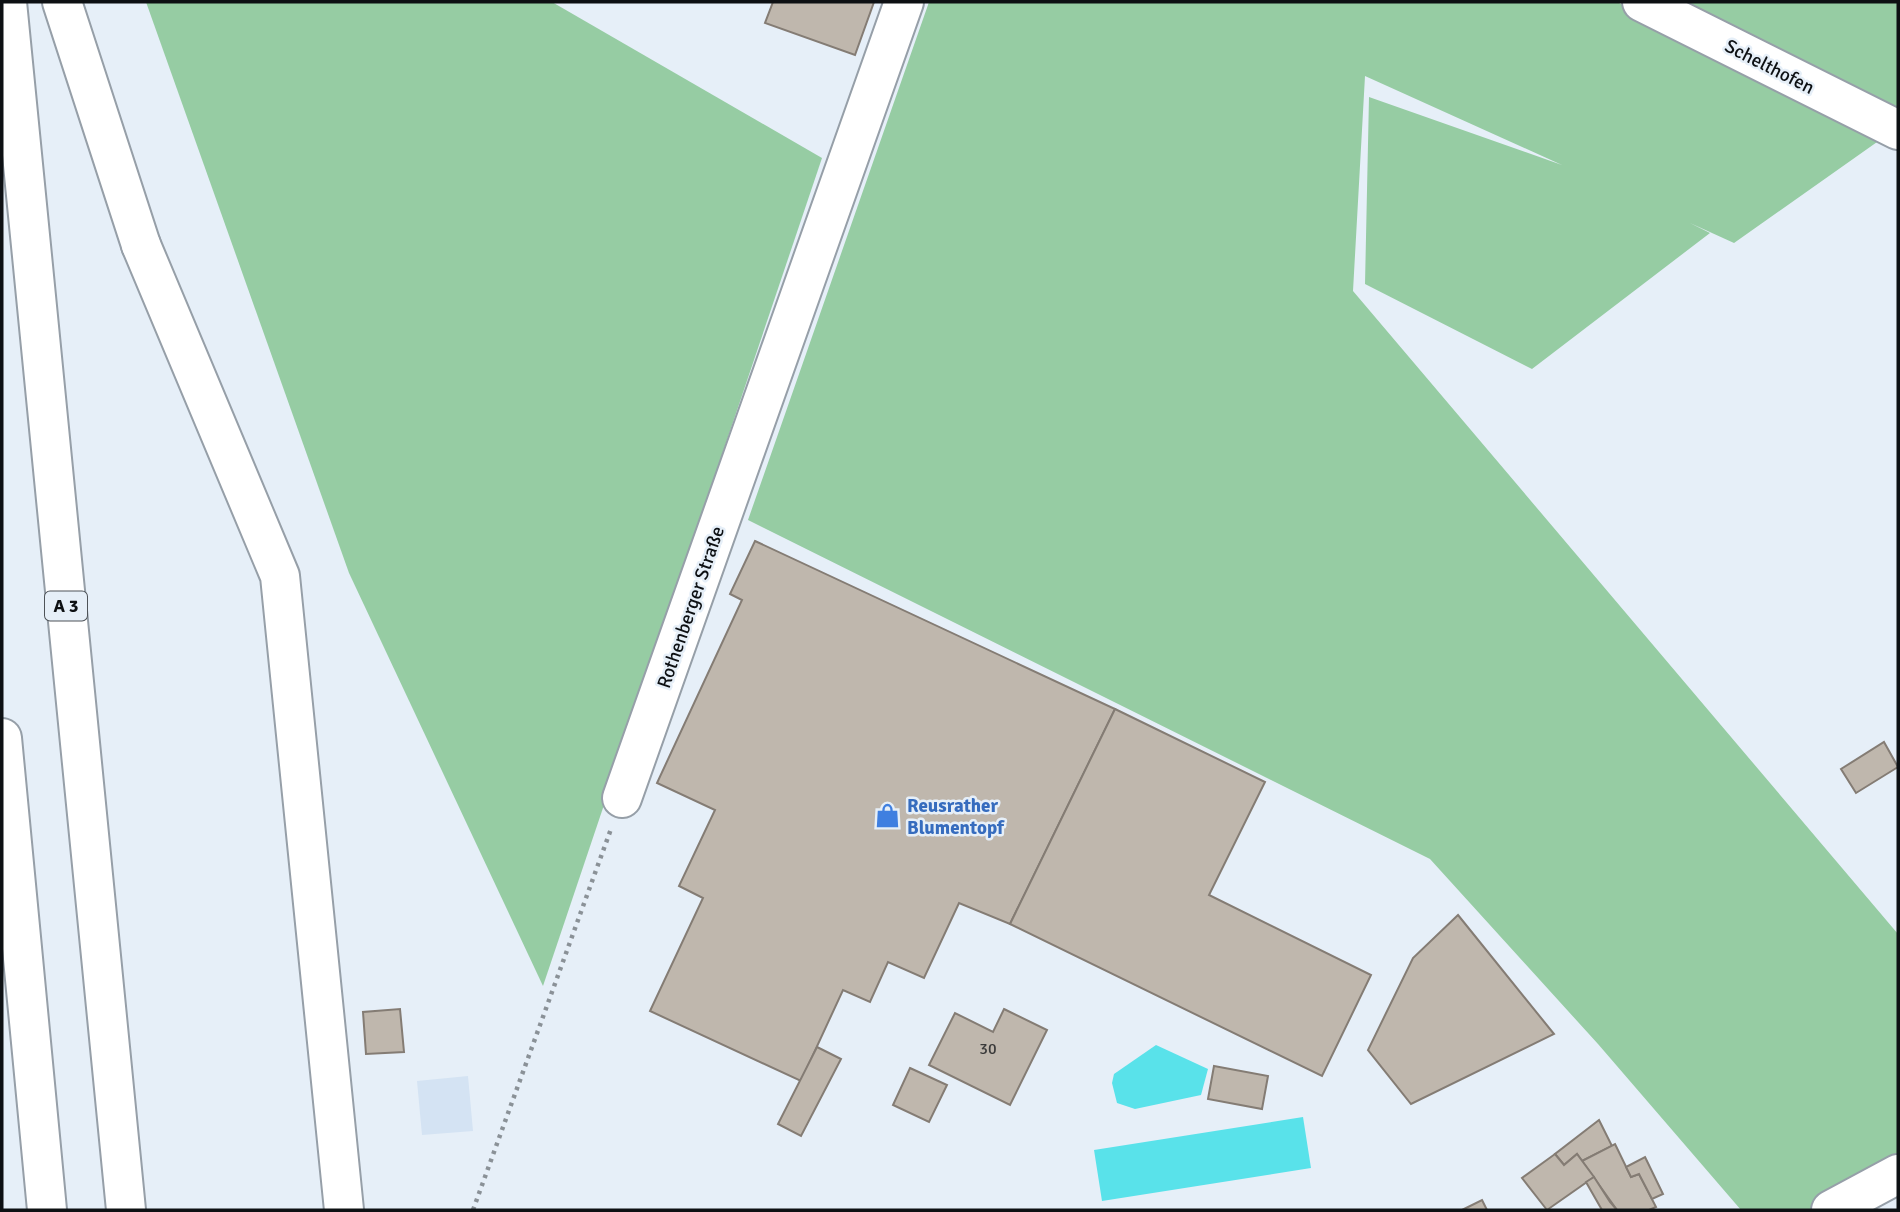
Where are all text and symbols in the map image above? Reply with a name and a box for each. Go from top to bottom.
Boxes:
street label: Schelthofen [1721,34,1818,100]
street label: Rothenberger Straße [652,523,730,692]
road number: A 3 [45,592,87,620]
place label: Reusrather Blumentopf [907,794,1005,840]
shop icon: Reusrather Blumentopf [873,802,901,830]
house number: 30 [979,1039,997,1059]

